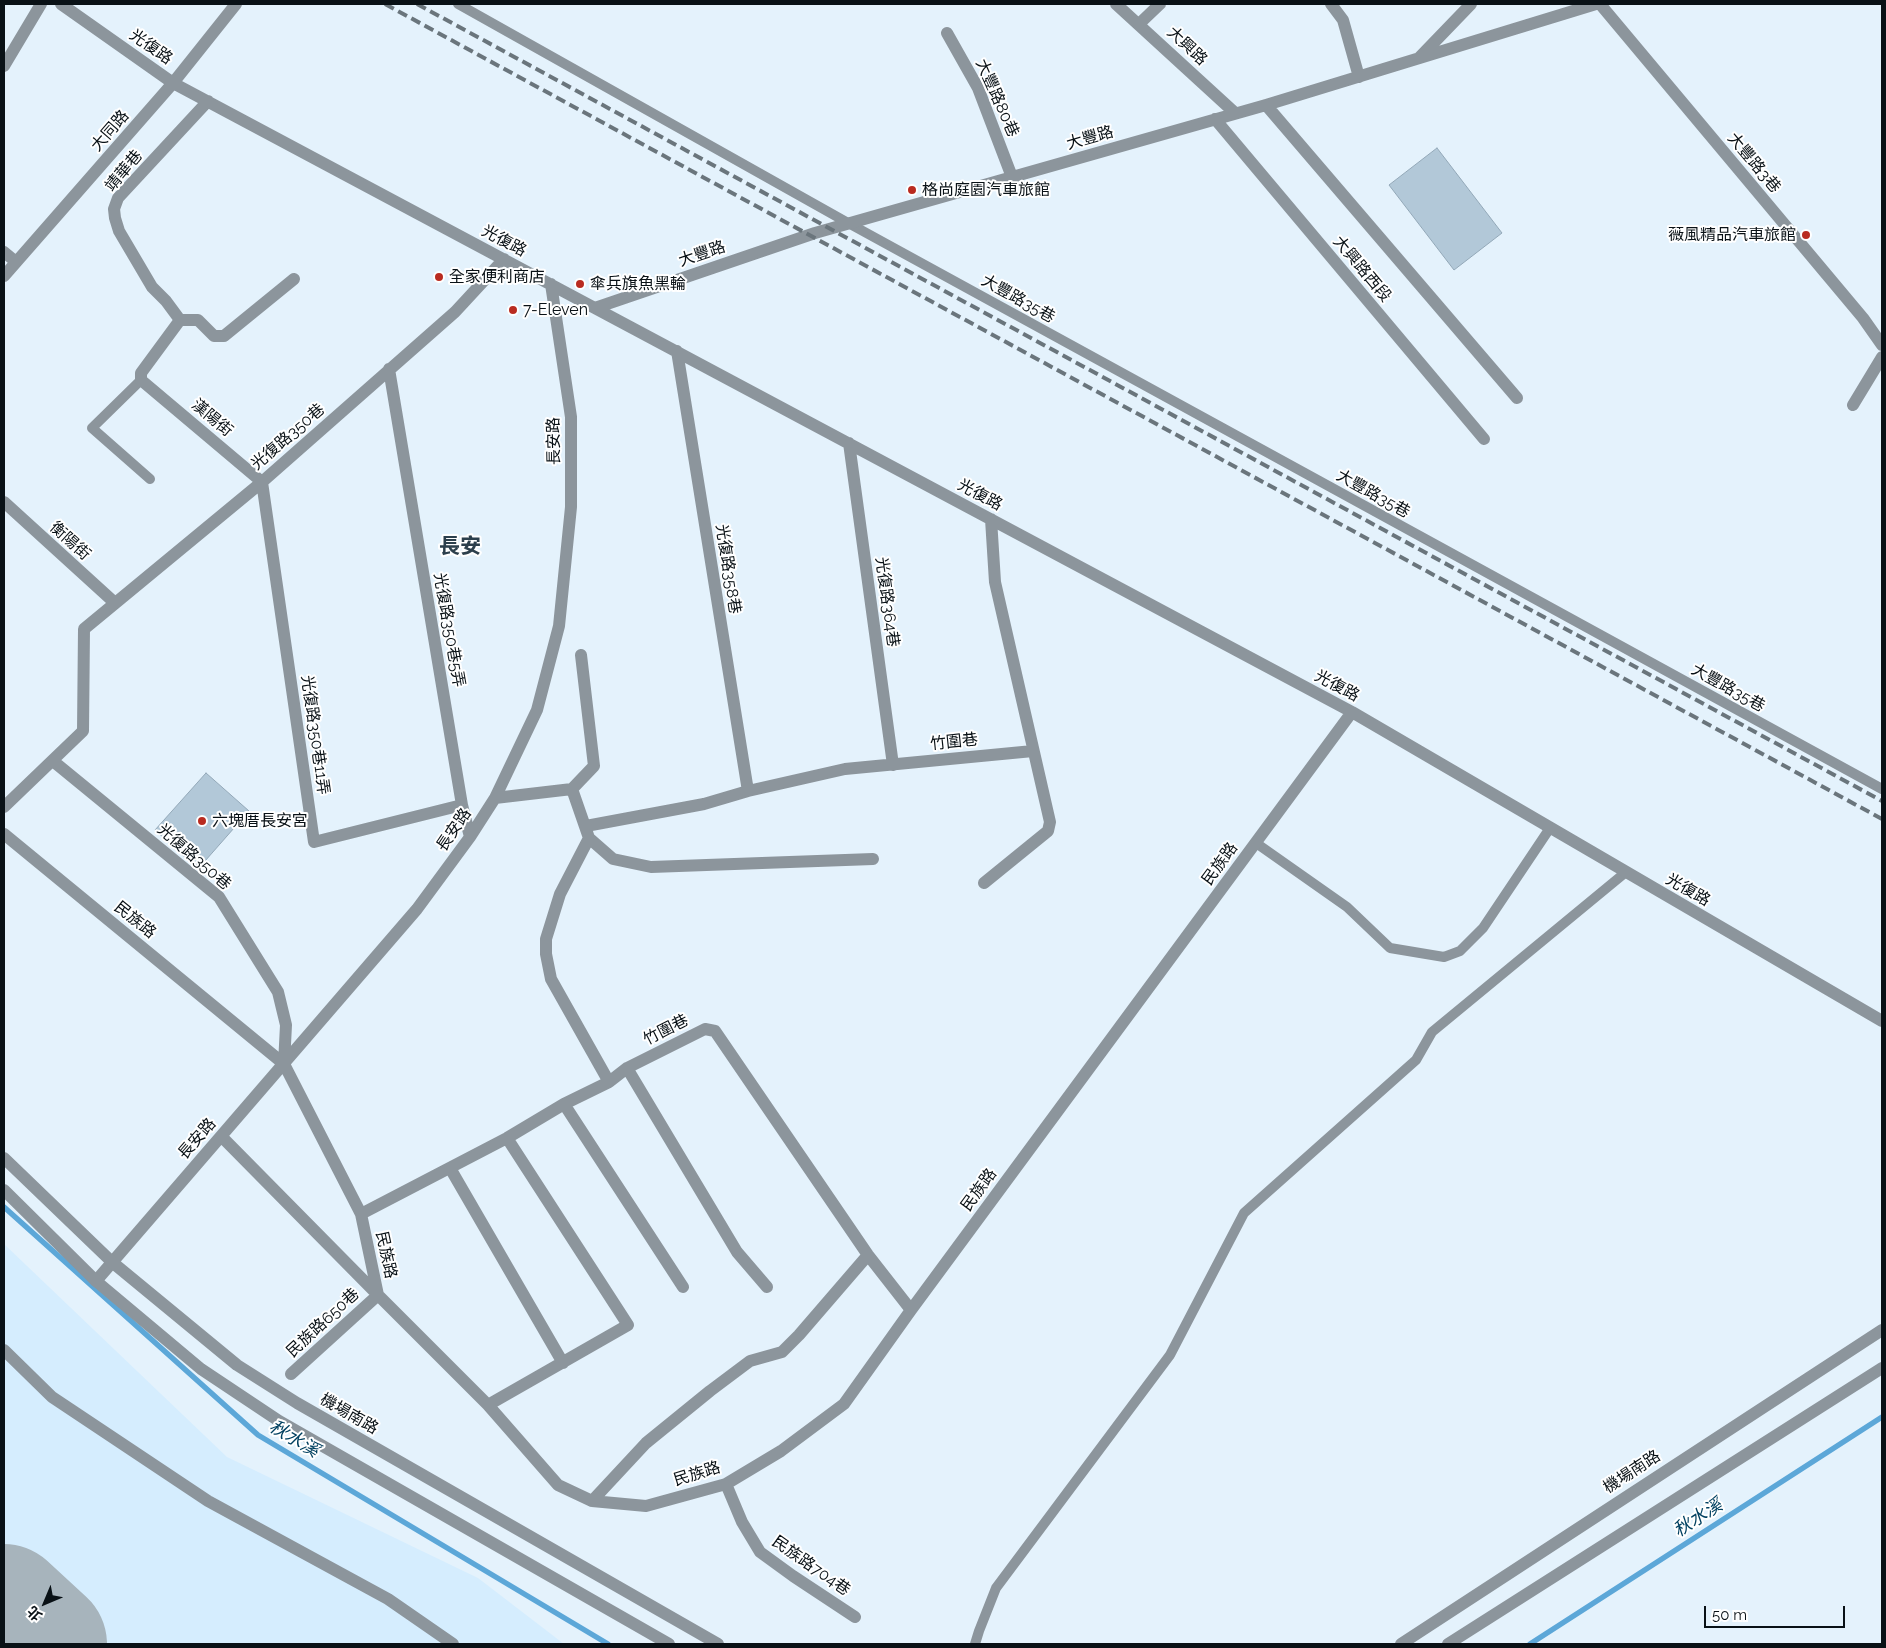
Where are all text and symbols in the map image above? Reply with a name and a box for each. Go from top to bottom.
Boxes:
street label: 大興路 [1163,23,1211,69]
street label: 光復路 [126,25,176,69]
street label: 大豐路80巷 [971,56,1023,140]
street label: 大同路 [87,107,133,155]
street label: 大豐路 [1064,122,1116,154]
street label: 大豐路3巷 [1723,129,1785,197]
street label: 靖華巷 [101,146,147,196]
place label: 格尚庭園汽車旅館 [922,180,1050,200]
marker: 格尚庭園汽車旅館 [906,184,918,196]
street label: 光復路 [478,221,530,261]
place label: 薇風精品汽車旅館 [1668,225,1796,245]
marker: 薇風精品汽車旅館 [1800,229,1812,241]
street label: 大興路西段 [1329,232,1395,306]
street label: 大豐路 [676,237,728,271]
place label: 全家便利商店 [449,267,545,287]
marker: 全家便利商店 [433,271,445,283]
street label: 大豐路35巷 [978,271,1058,327]
place label: 傘兵旗魚黑輪 [590,274,686,294]
marker: 傘兵旗魚黑輪 [574,278,586,290]
place label: 7-Eleven [523,300,588,320]
marker: 7-Eleven [507,304,519,316]
street label: 漢陽街 [187,395,237,441]
street label: 光復路350巷 [247,400,329,474]
street label: 長安路 [544,417,564,465]
street label: 大豐路35巷 [1333,466,1413,522]
street label: 光復路 [954,475,1006,515]
street label: 衡陽街 [46,518,94,564]
street label: 光復路358巷 [711,523,745,615]
district label: 長安 [439,534,481,560]
street label: 光復路364巷 [871,556,903,648]
street label: 光復路350巷5弄 [429,571,469,689]
street label: 大豐路35巷 [1688,660,1768,716]
street label: 光復路 [1311,666,1363,706]
street label: 光復路350巷11弄 [297,674,333,796]
street label: 竹圍巷 [929,730,979,754]
street label: 長安路 [433,805,475,855]
place label: 六塊厝長安宮 [212,811,308,831]
marker: 六塊厝長安宮 [196,815,208,827]
street label: 光復路350巷 [153,820,235,894]
street label: 民族路 [1198,839,1242,889]
street label: 光復路 [1662,870,1714,910]
street label: 民族路 [110,897,160,943]
street label: 竹圍巷 [640,1011,692,1049]
street label: 長安路 [174,1115,220,1163]
street label: 民族路 [957,1165,1001,1215]
street label: 民族路 [372,1230,400,1280]
street label: 民族路650巷 [283,1285,363,1361]
street label: 機場南路 [316,1390,382,1438]
water label: 秋水溪 [265,1416,323,1462]
street label: 機場南路 [1600,1447,1664,1497]
street label: 民族路 [671,1458,723,1490]
water label: 秋水溪 [1669,1494,1727,1542]
street label: 民族路704巷 [768,1532,854,1600]
north arrow [20,1578,70,1628]
scale bar [1706,1596,1847,1628]
text: 北 [24,1603,45,1624]
text: 50 m [1712,1606,1747,1624]

